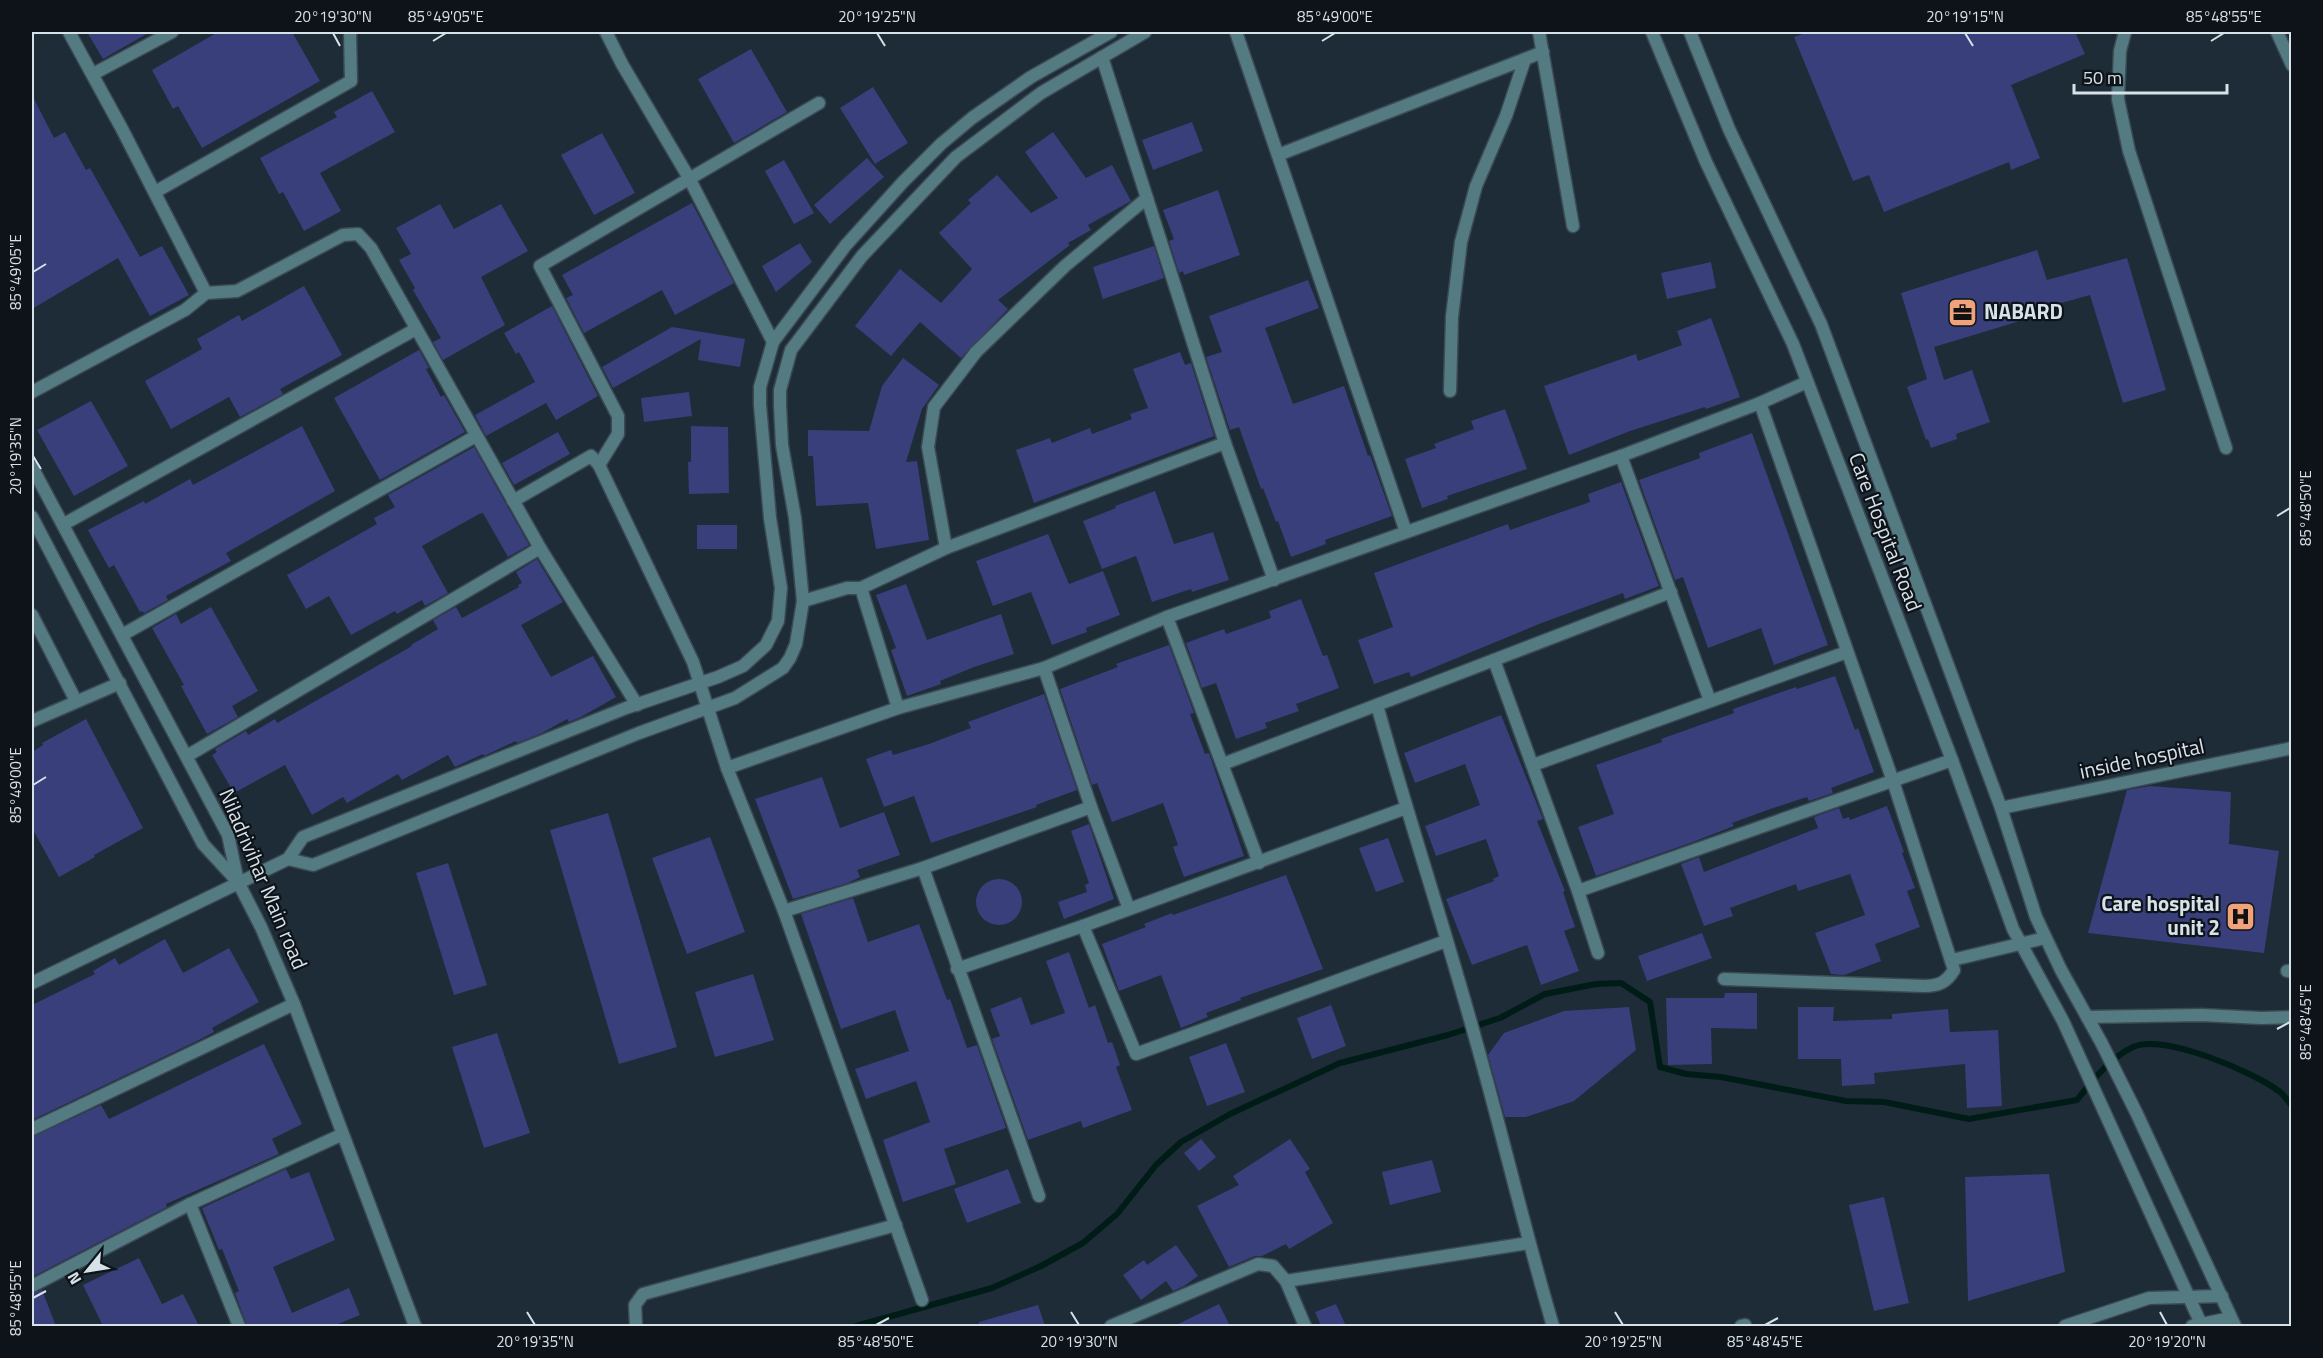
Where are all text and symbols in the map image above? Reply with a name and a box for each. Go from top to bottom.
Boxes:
text: 20°19'30"N [294,5,372,28]
text: 85°49'05"E [408,5,484,28]
text: 20°19'25"N [838,5,916,28]
text: 85°49'00"E [1297,5,1373,28]
text: 20°19'15"N [1926,5,2004,28]
text: 85°48'55"E [2186,5,2262,28]
scale bar [2074,57,2227,95]
text: 50 m [2083,64,2122,91]
text: 85°49'05"E [4,234,27,310]
place label: NABARD [1984,295,2063,327]
office icon: NABARD [1947,296,1979,328]
text: 20°19'35"N [4,417,27,495]
street label: Care Hospital Road [1841,448,1931,616]
text: 85°48'50"E [2294,470,2317,546]
street label: inside hospital [2076,729,2207,787]
text: 85°49'00"E [4,747,27,823]
street label: Niladrivihar Main road [211,783,317,974]
place label: Care hospital unit 2 [2101,887,2220,943]
hospital icon: Care hospital unit 2 [2225,900,2257,932]
text: 85°48'45"E [2294,984,2317,1060]
north arrow [57,1241,117,1301]
text: 85°48'55"E [4,1260,27,1336]
text: N [61,1268,87,1289]
text: 20°19'35"N [496,1330,574,1353]
text: 85°48'50"E [838,1330,914,1353]
text: 20°19'30"N [1040,1330,1118,1353]
text: 20°19'25"N [1584,1330,1662,1353]
text: 85°48'45"E [1727,1330,1803,1353]
text: 20°19'20"N [2128,1330,2206,1353]

